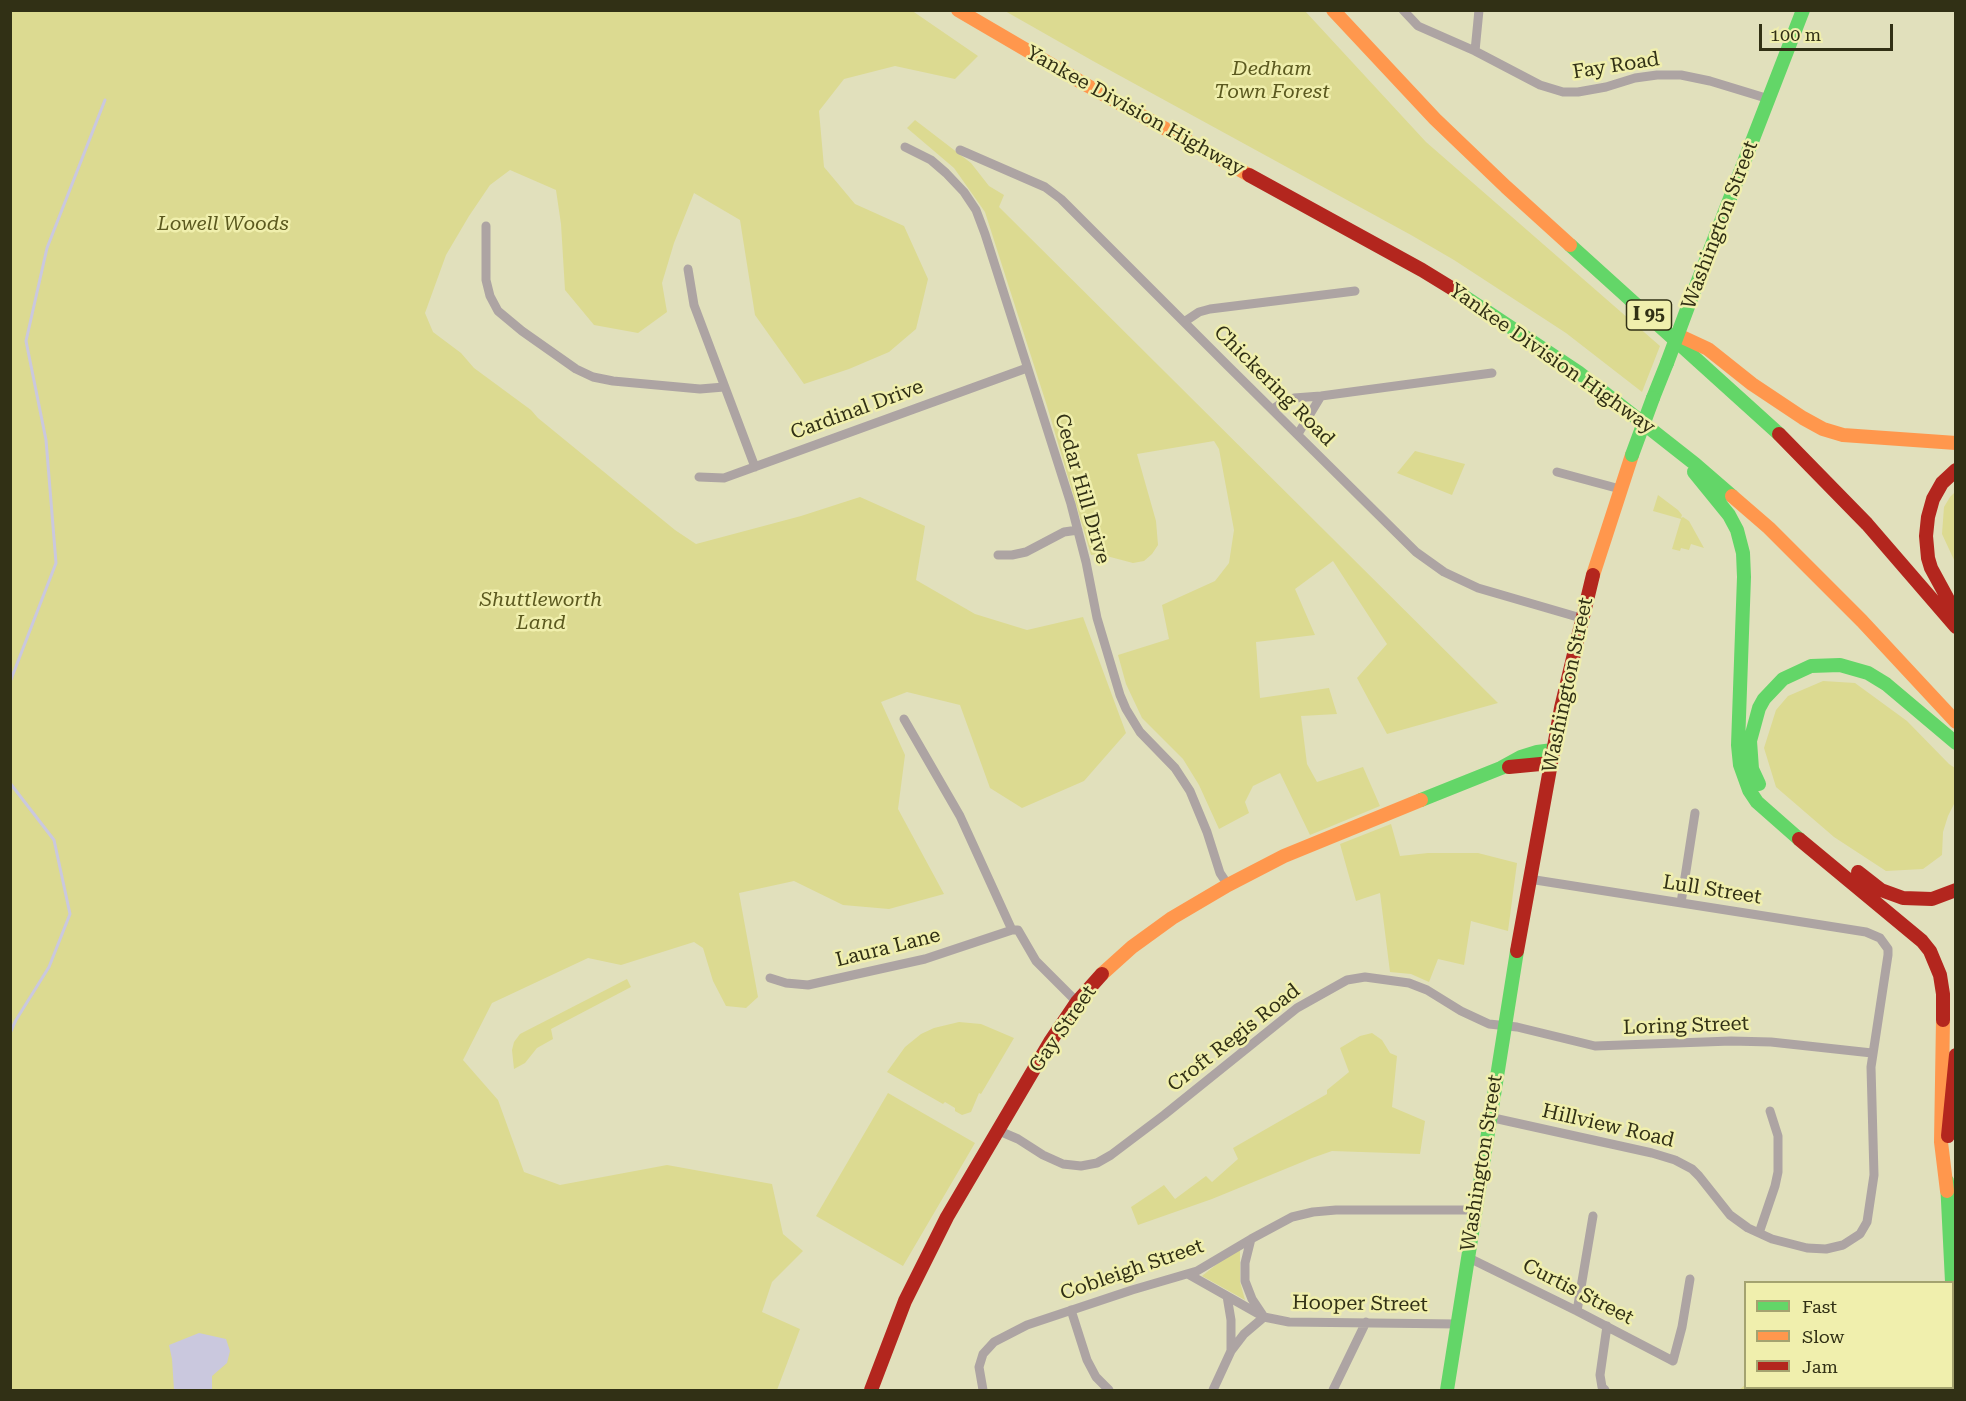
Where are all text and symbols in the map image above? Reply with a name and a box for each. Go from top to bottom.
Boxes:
scale bar [1762,12,1896,50]
text: 100 m [1770,24,1821,45]
street label: Yankee Division Highway [1021,41,1249,181]
street label: Fay Road [1571,47,1661,85]
park label: Dedham Town Forest [1214,57,1330,104]
street label: Washington Street [1677,137,1763,313]
park label: Lowell Woods [157,212,289,236]
street label: Yankee Division Highway [1444,279,1660,439]
road number: I 95 [1626,300,1672,330]
street label: Chickering Road [1209,321,1339,451]
street label: Cardinal Drive [787,375,927,445]
street label: Cedar Hill Drive [1049,411,1115,567]
park label: Shuttleworth Land [480,588,602,635]
street label: Washington Street [1538,595,1598,775]
street label: Lull Street [1661,870,1763,910]
street label: Laura Lane [833,923,943,973]
street label: Croft Regis Road [1163,979,1305,1097]
street label: Gay Street [1024,981,1102,1077]
street label: Loring Street [1623,1012,1749,1040]
street label: Washington Street [1456,1073,1508,1253]
street label: Hillview Road [1540,1099,1676,1153]
street label: Cobleigh Street [1057,1234,1207,1306]
street label: Curtis Street [1519,1254,1637,1330]
legend [1744,1281,1954,1389]
street label: Hooper Street [1292,1291,1428,1317]
text: Fast [1802,1296,1837,1317]
text: Slow [1802,1326,1844,1347]
text: Jam [1802,1356,1838,1377]

